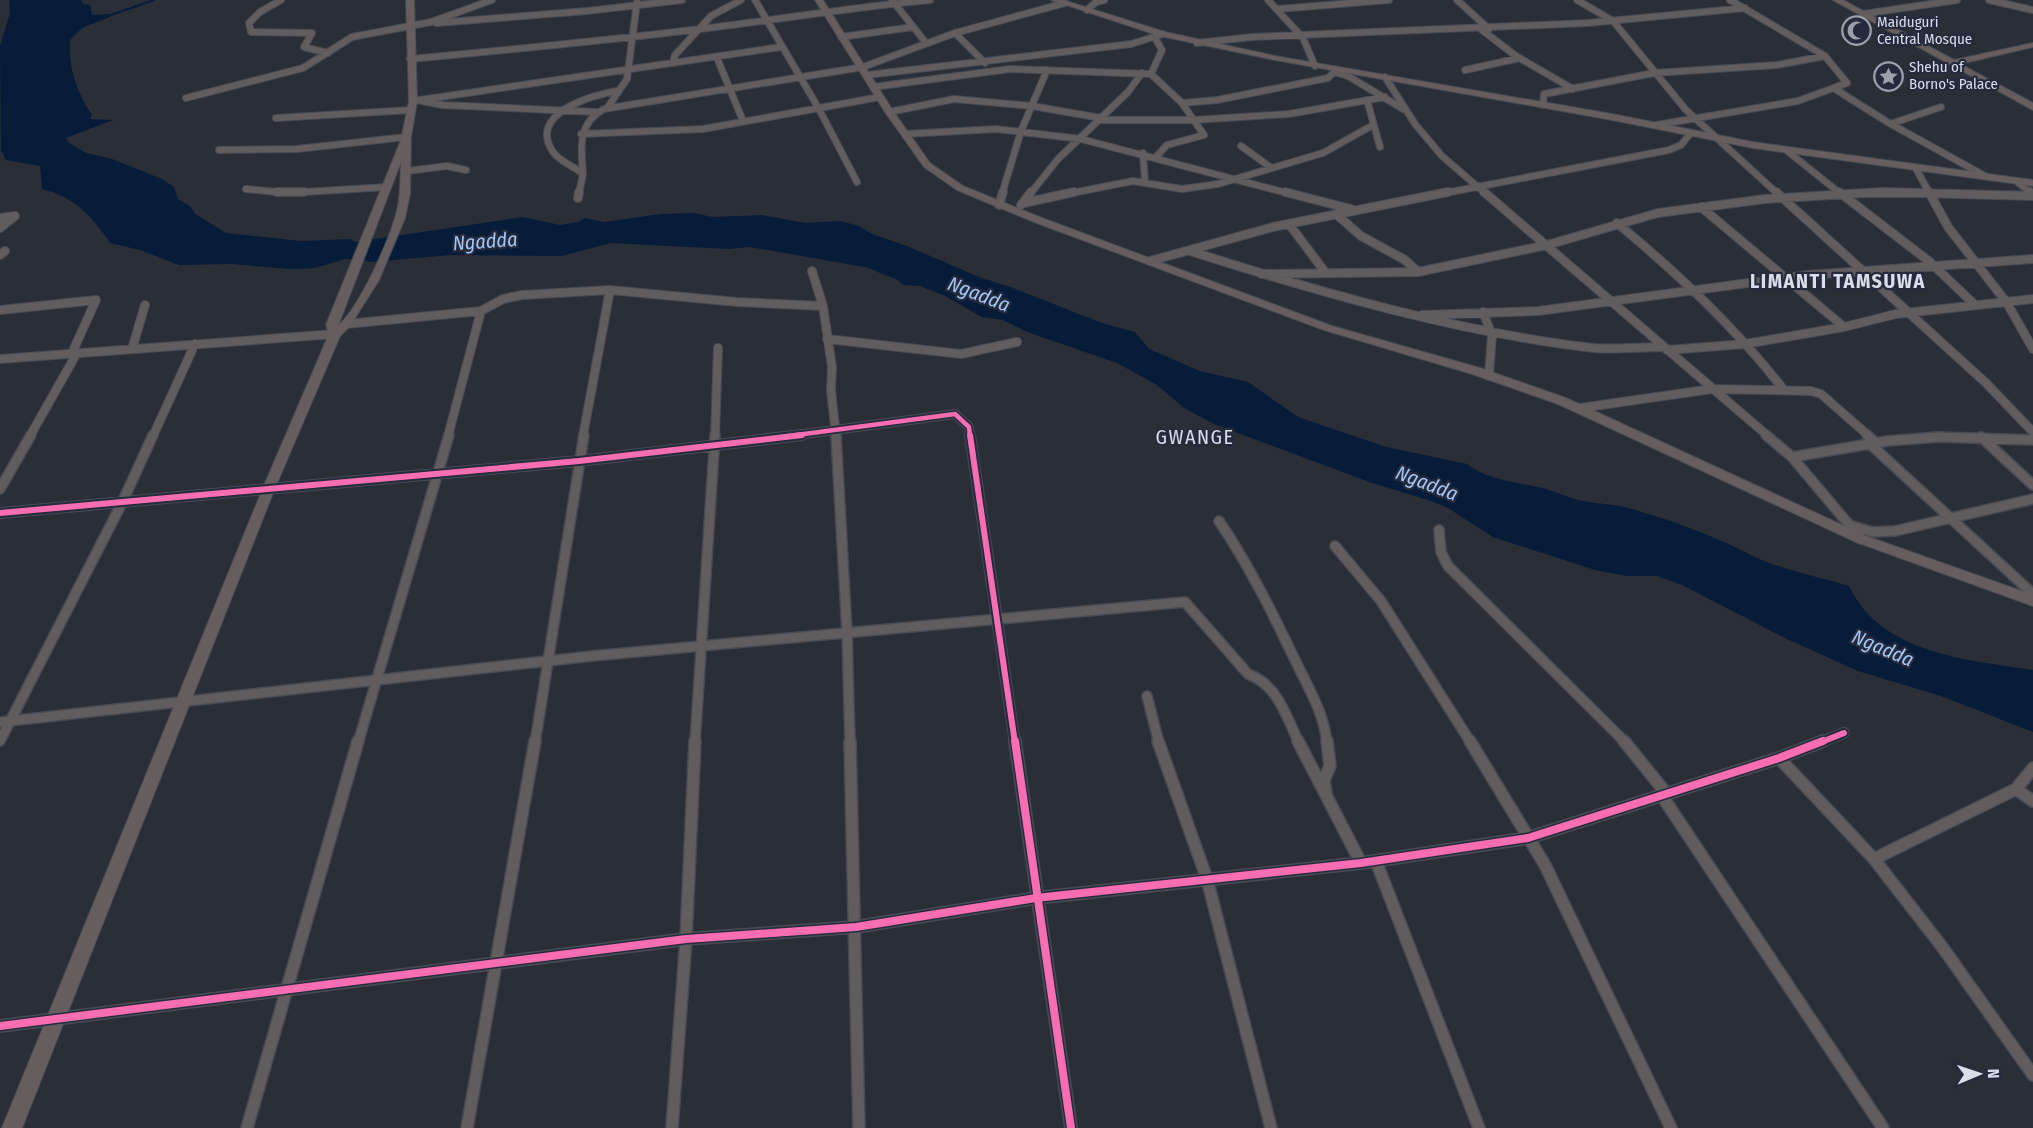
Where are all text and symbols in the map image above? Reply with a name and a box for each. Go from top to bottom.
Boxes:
place label: Maiduguri Central Mosque [1877,13,1972,48]
mosque icon: Maiduguri Central Mosque [1840,15,1872,47]
place label: Shehu of Borno's Palace [1909,58,1998,93]
place icon: Shehu of Borno's Palace [1872,60,1904,92]
water label: Ngadda [452,227,518,255]
district label: LIMANTI TAMSUWA [1750,269,1926,293]
water label: Ngadda [945,271,1013,317]
district label: GWANGE [1156,425,1234,449]
water label: Ngadda [1393,460,1461,506]
water label: Ngadda [1849,624,1917,672]
north arrow [1949,1044,2009,1104]
text: N [1984,1068,2003,1079]

